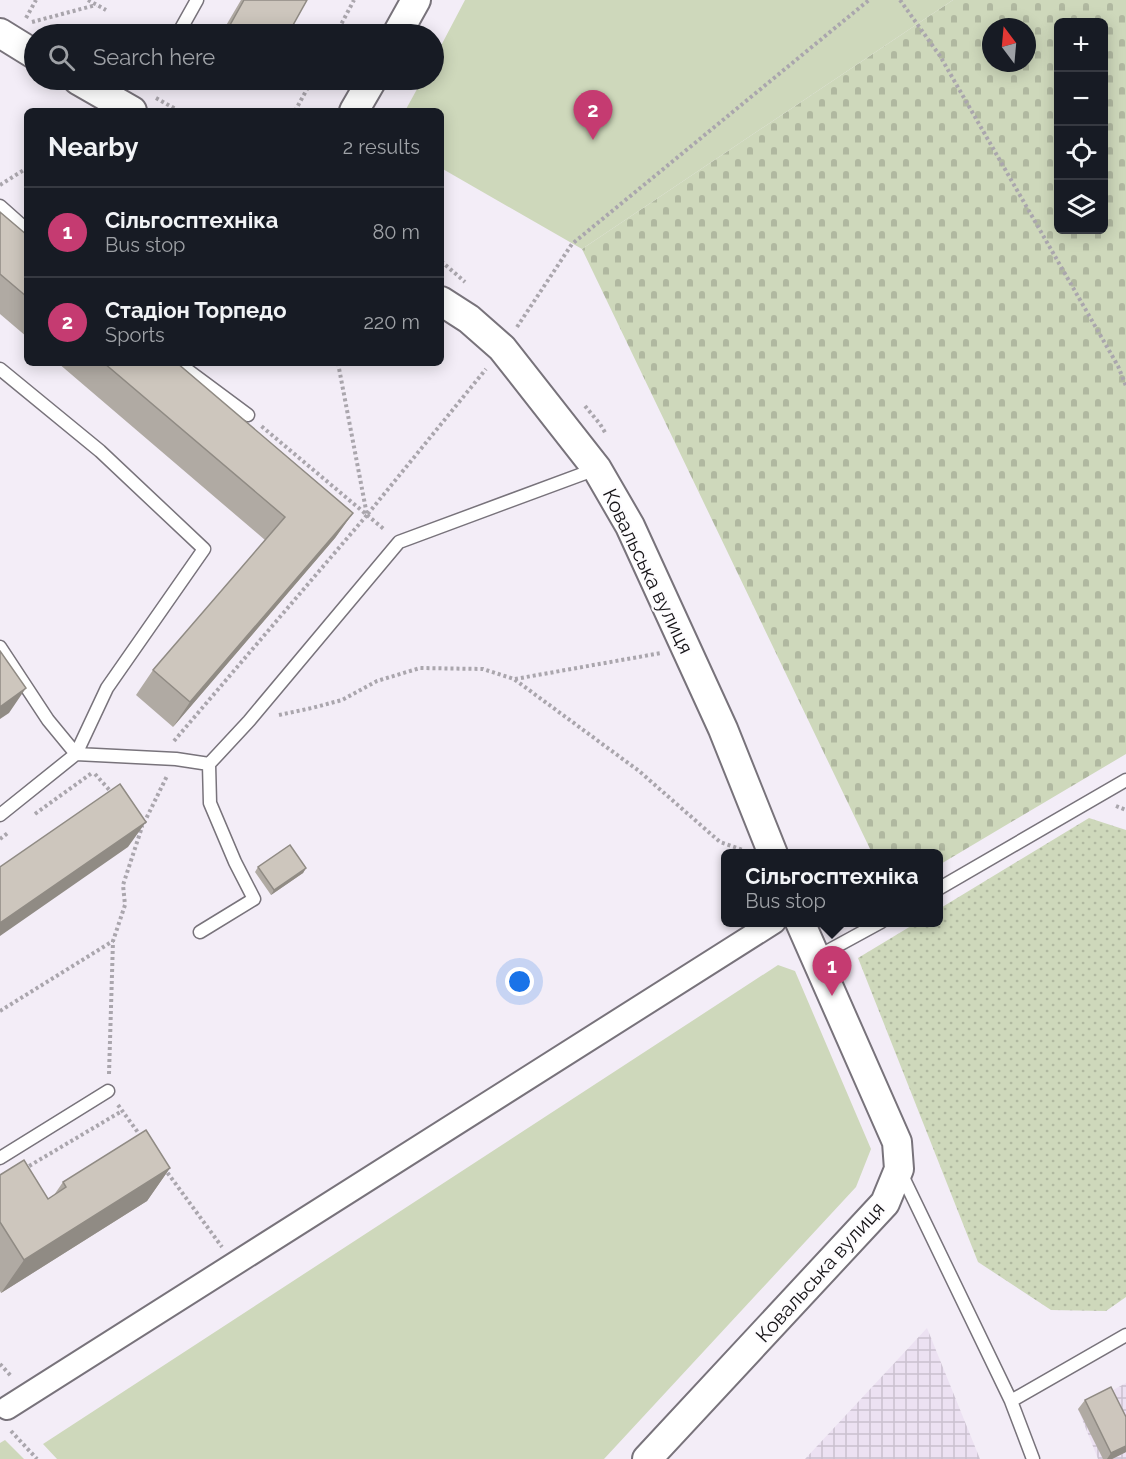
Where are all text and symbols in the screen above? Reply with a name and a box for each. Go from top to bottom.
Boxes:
north arrow [982,18,1036,72]
map controls [1054,18,1108,234]
button: + [1054,18,1108,72]
search box [24,24,444,90]
icon: search [45,41,78,74]
text: Search here [93,44,215,70]
button: − [1054,72,1108,126]
pin: 2 [574,90,612,140]
button: locate [1054,126,1108,180]
text: Nearby [48,132,138,162]
text: 2 results [343,135,420,159]
button: layers [1054,180,1108,234]
text: Сільгосптехніка [105,207,278,233]
text: 1 [63,220,72,244]
text: 80 m [372,220,420,244]
text: Bus stop [105,233,185,257]
text: Стадіон Торпедо [105,297,287,323]
text: 2 [62,310,73,334]
text: 220 m [363,310,420,334]
text: Sports [105,323,165,347]
street label: Ковальська вулиця [598,485,698,657]
popup [721,849,943,927]
text: Сільгосптехніка [745,863,919,889]
text: Bus stop [745,889,826,913]
pin: 1 [812,946,852,996]
your location [505,967,534,996]
street label: Ковальська вулиця [751,1197,889,1347]

